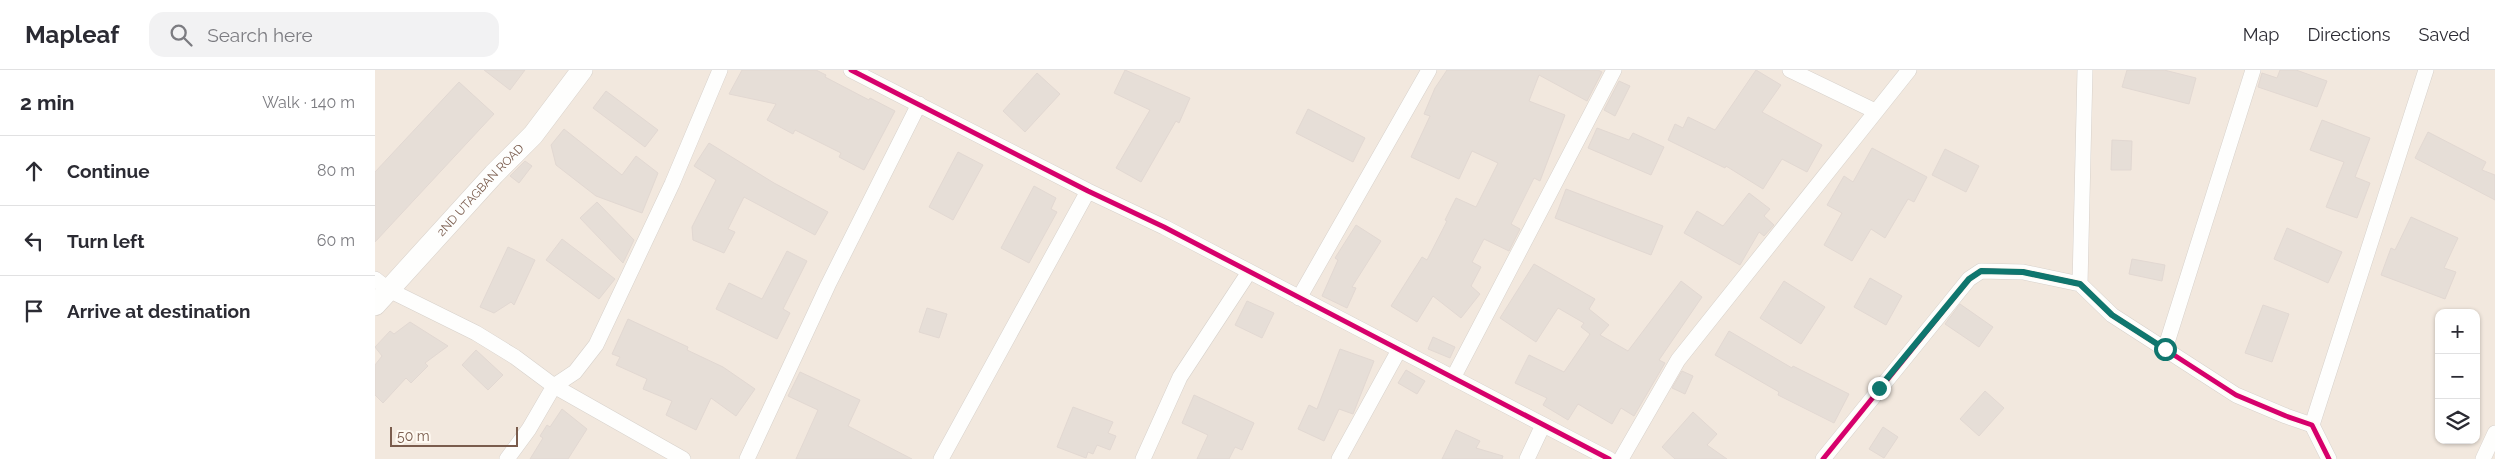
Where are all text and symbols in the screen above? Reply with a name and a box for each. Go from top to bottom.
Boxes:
search box [149,12,499,57]
text: Mapleaf [25,20,119,49]
icon: search [167,21,195,49]
text: Search here [207,24,313,46]
text: Map [2243,24,2279,45]
text: Directions [2307,24,2391,45]
text: Saved [2419,24,2470,45]
text: 2 min [20,90,74,115]
text: Walk · 140 m [262,93,355,112]
street label: 2ND UTAGBAN ROAD [434,141,527,239]
icon: ahead [20,157,48,185]
text: Continue [67,160,150,182]
text: 80 m [317,161,355,180]
icon: left [20,227,48,255]
text: Turn left [67,230,144,252]
text: 60 m [317,231,355,250]
icon: arrive [20,297,48,325]
text: Arrive at destination [67,300,251,322]
map controls [2435,309,2480,444]
button: + [2435,309,2480,354]
route start [2154,338,2177,361]
button: − [2435,354,2480,399]
route end [1868,377,1891,400]
button: layers [2435,399,2480,444]
scale bar [390,424,517,447]
text: 50 m [397,428,430,444]

